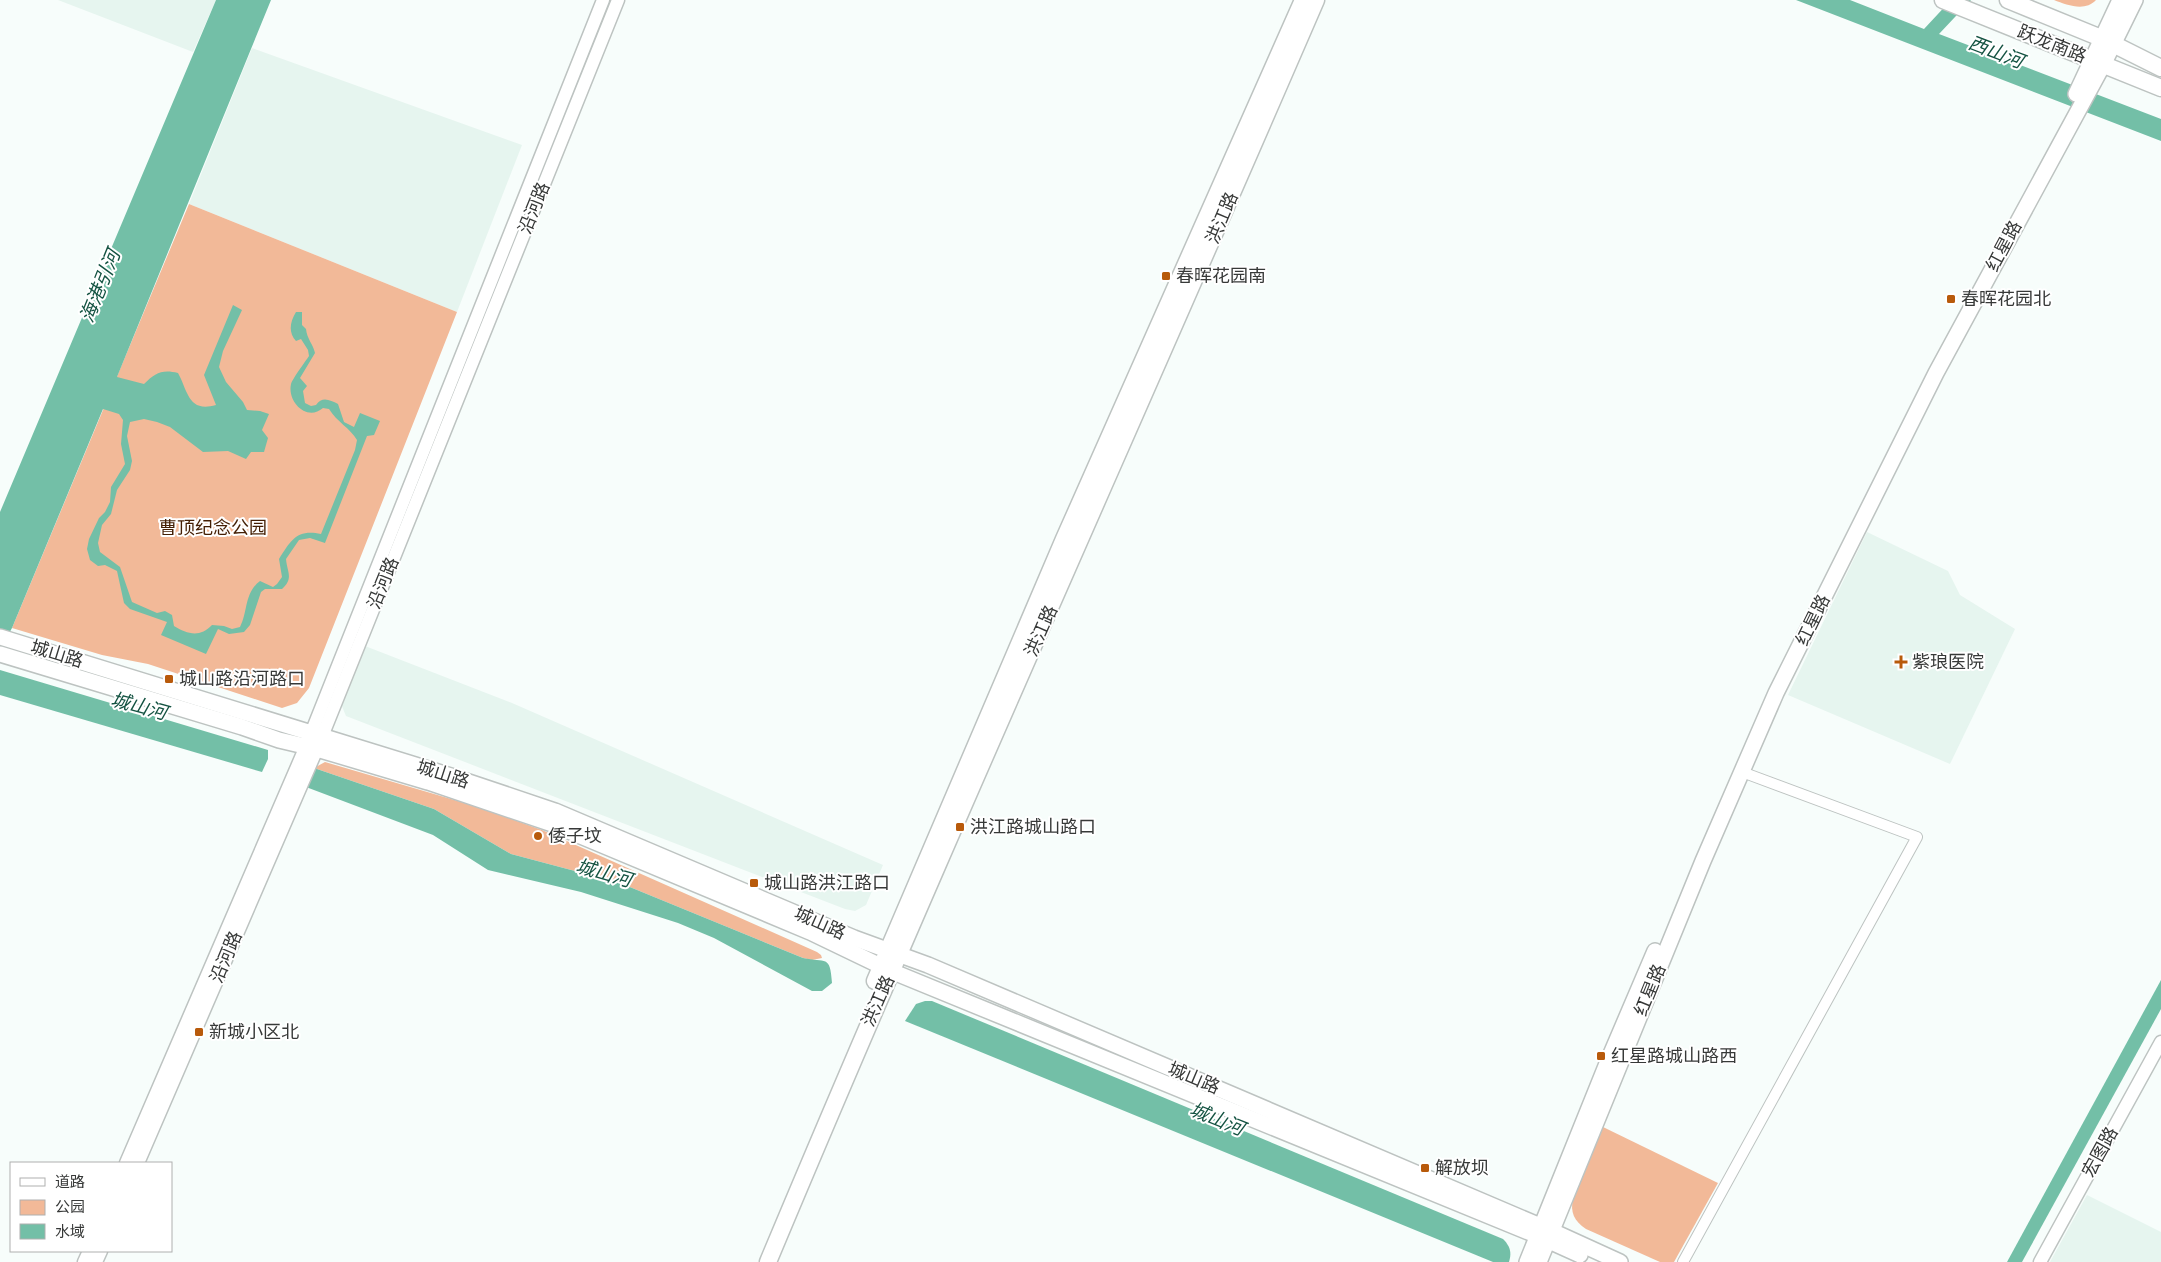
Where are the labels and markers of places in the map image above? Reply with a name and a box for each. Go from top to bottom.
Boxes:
place label: 春晖花园南 [1176,265,1266,287]
marker: 春晖花园南 [1160,270,1172,282]
place label: 春晖花园北 [1961,288,2051,310]
marker: 春晖花园北 [1945,293,1957,305]
place label: 紫琅医院 [1912,651,1984,673]
marker: 紫琅医院 [1894,655,1908,669]
place label: 城山路沿河路口 [179,668,305,690]
marker: 城山路沿河路口 [163,673,175,685]
place label: 洪江路城山路口 [970,816,1096,838]
marker: 洪江路城山路口 [954,821,966,833]
place label: 倭子坟 [548,825,602,847]
marker: 倭子坟 [532,830,544,842]
place label: 城山路洪江路口 [764,872,890,894]
marker: 城山路洪江路口 [748,877,760,889]
place label: 新城小区北 [209,1021,299,1043]
marker: 新城小区北 [193,1026,205,1038]
place label: 红星路城山路西 [1611,1045,1737,1067]
marker: 红星路城山路西 [1595,1050,1607,1062]
place label: 解放坝 [1435,1157,1489,1179]
marker: 解放坝 [1419,1162,1431,1174]

